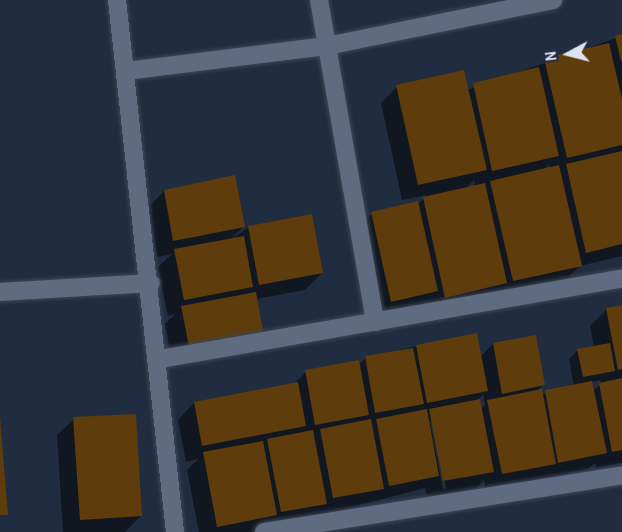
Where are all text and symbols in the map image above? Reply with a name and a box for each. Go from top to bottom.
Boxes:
north arrow [538,24,598,84]
text: N [539,50,562,62]

